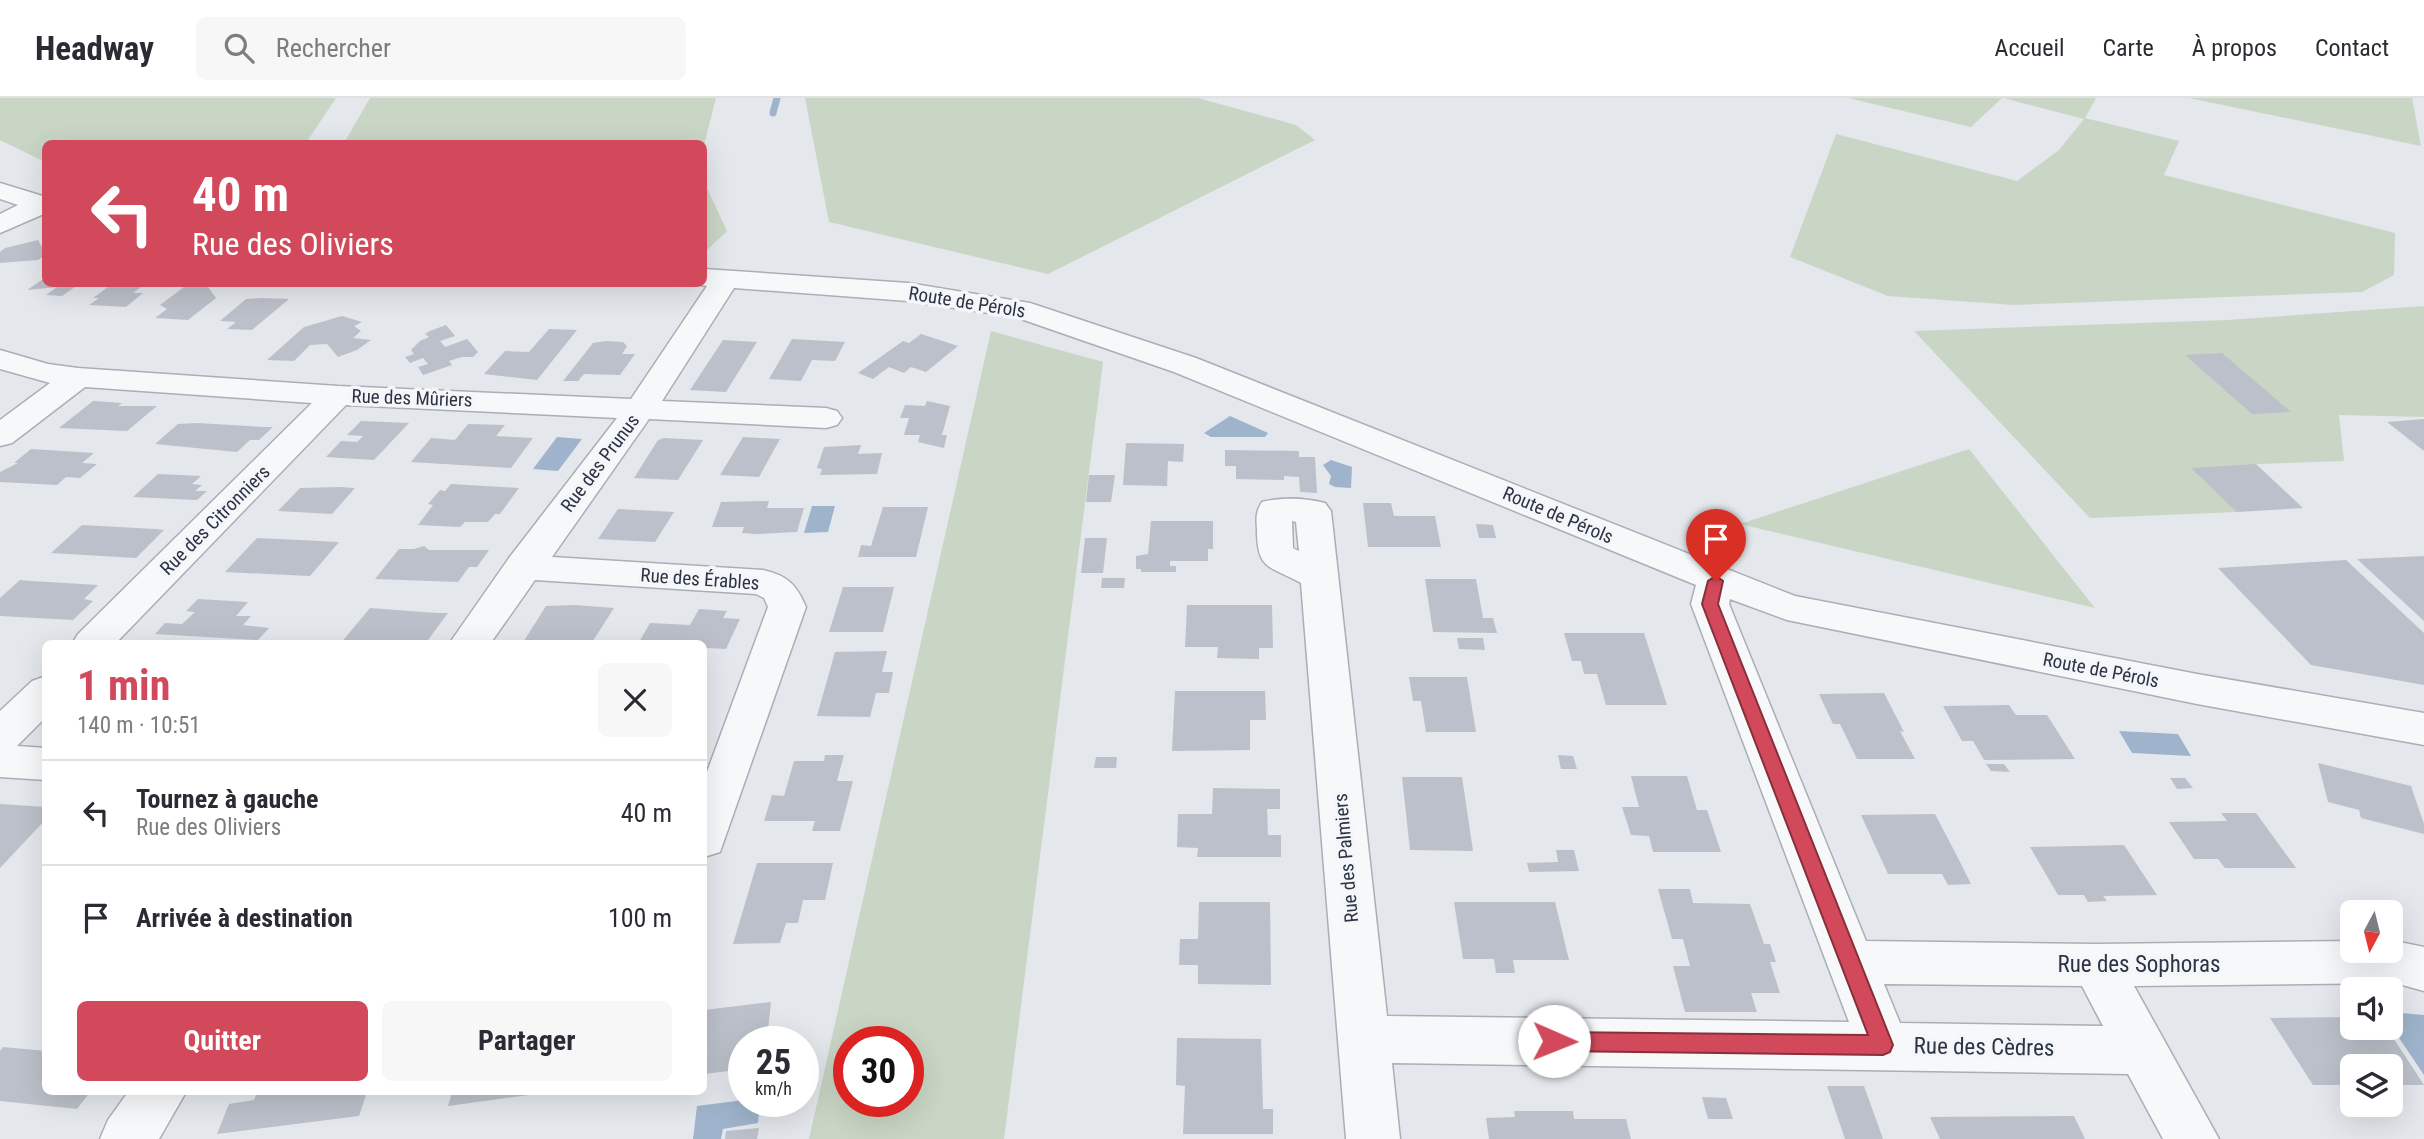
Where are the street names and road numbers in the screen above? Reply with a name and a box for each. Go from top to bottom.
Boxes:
street label: Route de Pérols [907,281,1027,323]
street label: Rue des Mûriers [351,384,473,412]
street label: Rue des Prunus [556,410,644,516]
street label: Rue des Citronniers [155,460,275,580]
street label: Route de Pérols [1499,481,1617,549]
street label: Rue des Érables [640,563,760,595]
street label: Route de Pérols [2041,647,2161,693]
street label: Rue des Palmiers [1329,792,1363,924]
street label: Rue des Sophoras [2058,951,2220,978]
street label: Rue des Cèdres [1913,1032,2055,1062]

